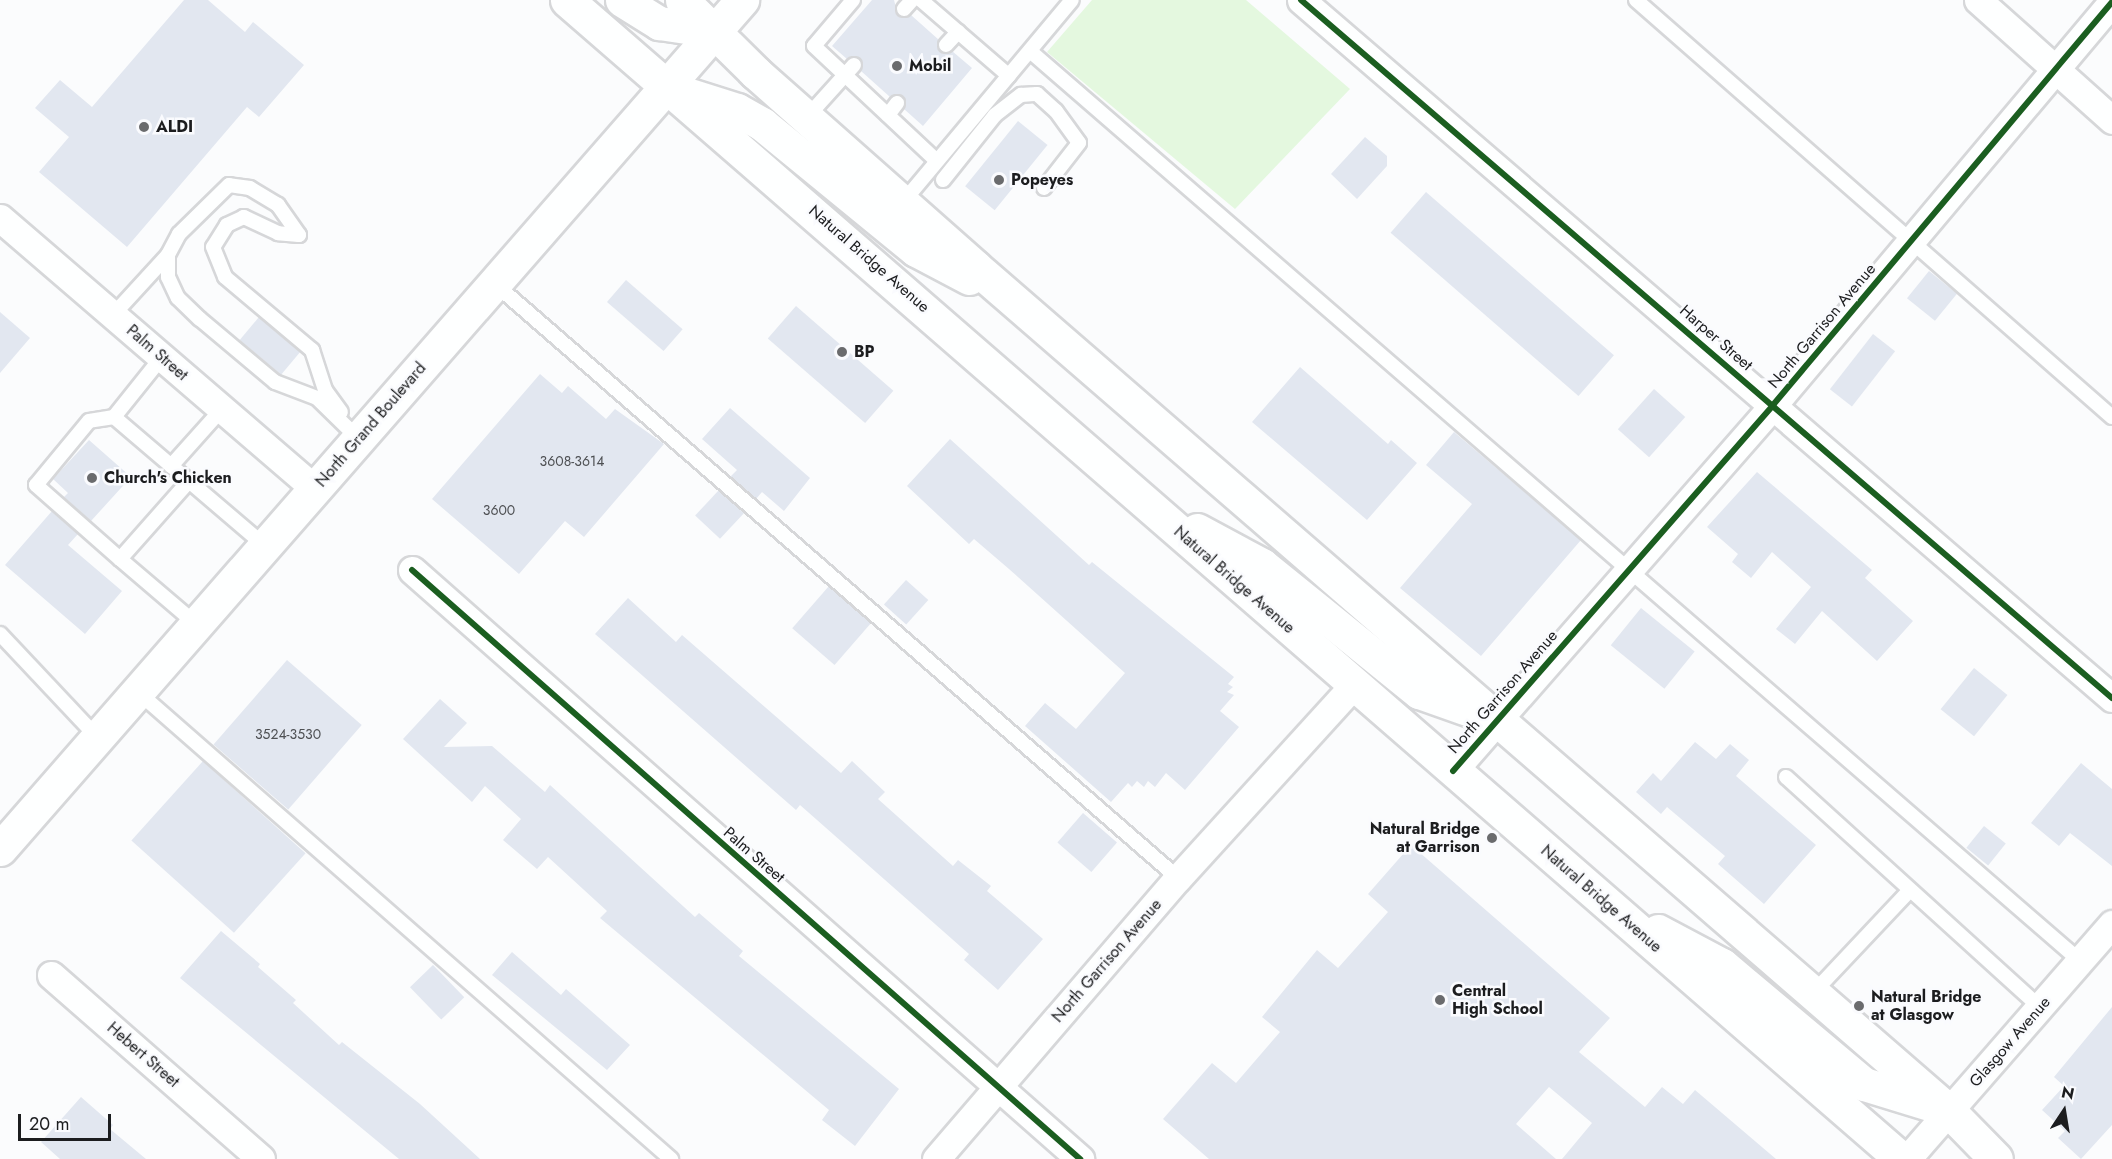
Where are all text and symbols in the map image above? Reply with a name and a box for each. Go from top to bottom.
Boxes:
place label: Mobil [909,56,951,76]
marker: Mobil [890,59,904,73]
place label: ALDI [156,117,193,137]
marker: ALDI [137,120,151,134]
place label: Popeyes [1011,170,1073,190]
marker: Popeyes [992,173,1006,187]
street label: Natural Bridge Avenue [805,201,933,317]
street label: North Garrison Avenue [1764,260,1880,392]
street label: Harper Street [1676,301,1756,375]
street label: Palm Street [122,321,192,385]
place label: BP [854,342,875,362]
marker: BP [835,345,849,359]
street label: North Grand Boulevard [312,359,430,491]
house number: 3608-3614 [540,453,604,469]
place label: Church's Chicken [104,468,232,488]
marker: Church's Chicken [85,471,99,485]
house number: 3600 [483,502,515,518]
street label: Natural Bridge Avenue [1170,522,1298,638]
street label: North Garrison Avenue [1444,626,1562,758]
house number: 3524-3530 [255,726,321,742]
place label: Natural Bridge at Garrison [1370,819,1480,857]
street label: Palm Street [719,823,789,887]
marker: Natural Bridge at Garrison [1485,831,1499,845]
street label: Natural Bridge Avenue [1537,841,1665,957]
street label: North Garrison Avenue [1048,895,1166,1027]
place label: Central High School [1452,981,1543,1019]
place label: Natural Bridge at Glasgow [1871,987,1981,1025]
marker: Central High School [1433,993,1447,1007]
street label: Glasgow Avenue [1966,993,2054,1091]
marker: Natural Bridge at Glasgow [1852,999,1866,1013]
street label: Hebert Street [103,1018,183,1092]
text: N [2059,1080,2076,1105]
north arrow [2034,1081,2094,1141]
scale bar [21,1102,114,1140]
text: 20 m [29,1111,69,1137]

